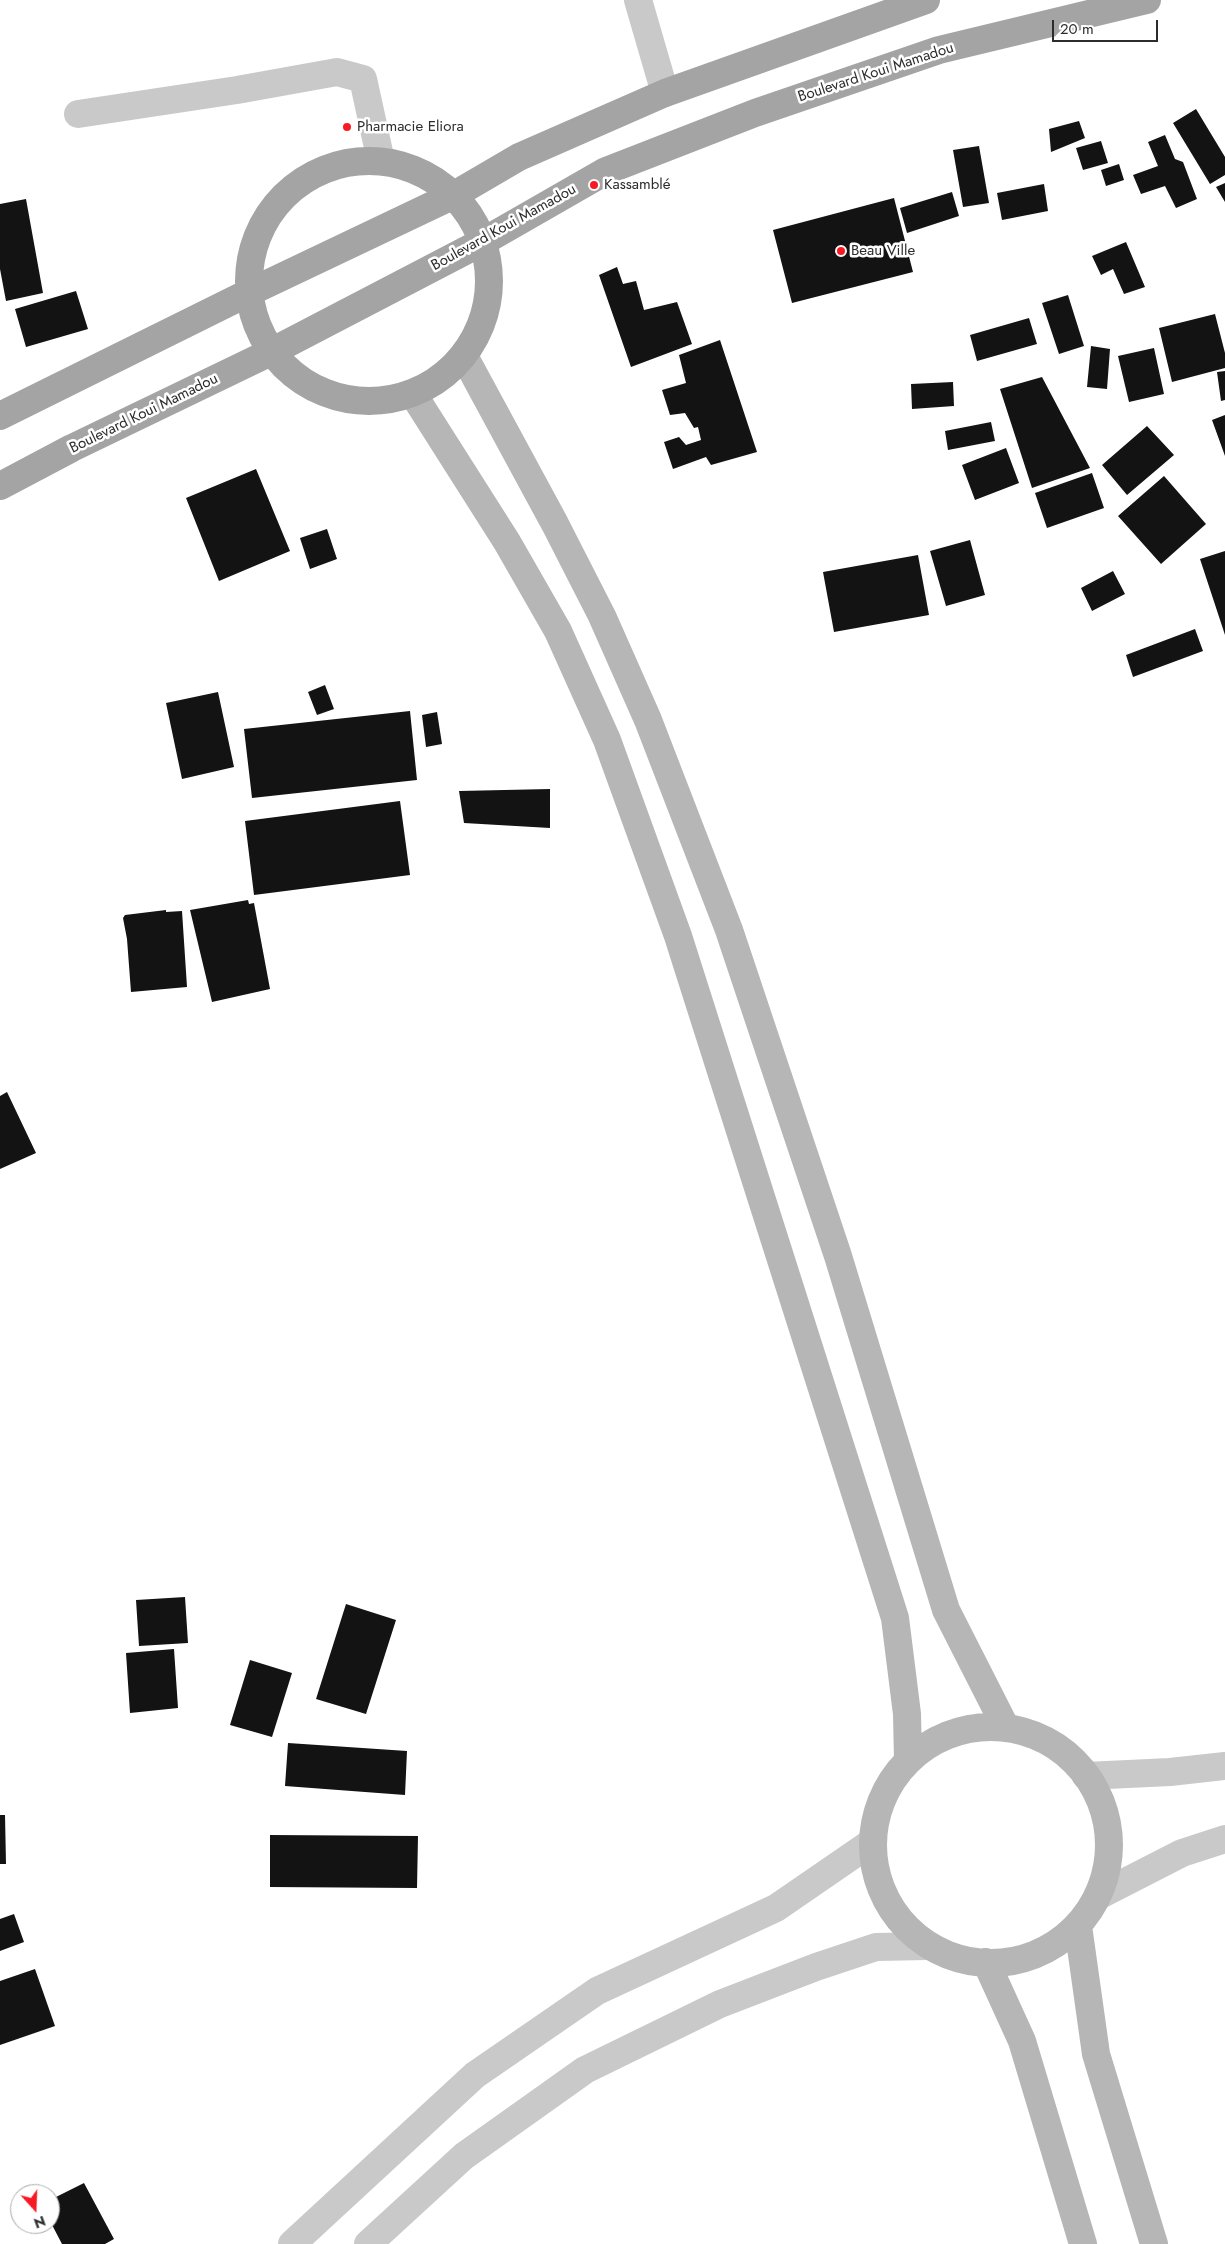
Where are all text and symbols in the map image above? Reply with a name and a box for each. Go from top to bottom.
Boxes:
scale bar [1055,10,1161,42]
text: 20 m [1060,18,1094,40]
street label: Boulevard Koui Mamadou [796,39,956,107]
place label: Pharmacie Eliora [357,118,464,136]
marker: Pharmacie Eliora [341,121,353,133]
place label: Kassamblé [604,176,670,194]
marker: Kassamblé [588,179,600,191]
street label: Boulevard Koui Mamadou [428,181,580,275]
place label: Beau Ville [851,242,915,260]
marker: Beau Ville [835,245,847,257]
street label: Boulevard Koui Mamadou [67,370,221,458]
north arrow [10,2184,60,2234]
text: N [31,2211,48,2233]

